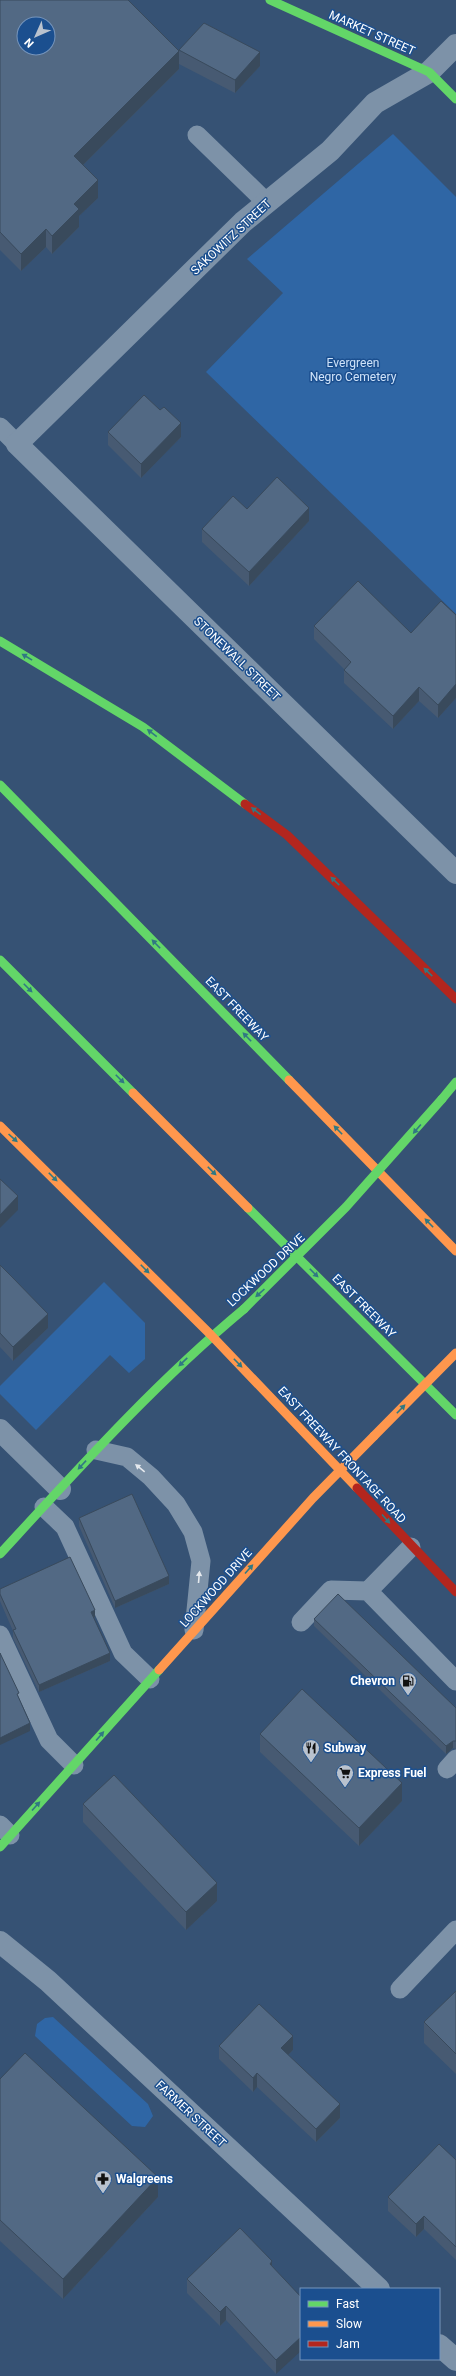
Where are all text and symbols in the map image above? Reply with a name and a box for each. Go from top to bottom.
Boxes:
street label: MARKET STREET [327,8,417,58]
north arrow [16,16,56,56]
text: N [22,35,37,50]
street label: SAKOWITZ STREET [188,196,274,278]
park label: Evergreen Negro Cemetery [310,356,397,384]
street label: STONEWALL STREET [191,614,283,704]
one-way arrow [21,654,33,661]
one-way arrow [146,729,157,738]
one-way arrow [250,807,261,816]
one-way arrow [330,877,340,886]
one-way arrow [151,939,161,949]
one-way arrow [423,967,433,977]
street label: EAST FREEWAY [203,974,272,1045]
one-way arrow [23,983,33,993]
one-way arrow [242,1032,252,1042]
one-way arrow [115,1075,125,1084]
one-way arrow [413,1123,422,1134]
one-way arrow [333,1125,343,1135]
one-way arrow [7,1133,18,1142]
one-way arrow [207,1166,217,1176]
one-way arrow [48,1172,58,1182]
one-way arrow [424,1218,434,1228]
street label: LOCKWOOD DRIVE [224,1230,308,1309]
one-way arrow [140,1264,150,1274]
one-way arrow [309,1268,319,1278]
street label: EAST FREEWAY [329,1271,399,1341]
one-way arrow [255,1289,265,1298]
one-way arrow [178,1357,188,1367]
one-way arrow [233,1358,243,1368]
street label: EAST FREEWAY FRONTAGE ROAD [275,1384,409,1526]
one-way arrow [396,1404,406,1414]
one-way arrow [77,1460,87,1470]
one-way arrow [134,1464,145,1472]
one-way arrow [381,1514,390,1524]
street label: LOCKWOOD DRIVE [177,1546,255,1630]
one-way arrow [244,1564,253,1575]
one-way arrow [196,1571,203,1583]
fuel station icon: Chevron [398,1671,418,1696]
place label: Chevron [350,1674,395,1688]
one-way arrow [95,1730,104,1741]
restaurant icon: Subway [301,1738,321,1763]
place label: Subway [324,1741,367,1755]
supermarket icon: Express Fuel [335,1763,355,1788]
place label: Express Fuel [358,1766,427,1780]
one-way arrow [32,1801,41,1812]
street label: FARMER STREET [153,2078,229,2150]
pharmacy icon: Walgreens [93,2169,113,2194]
place label: Walgreens [116,2172,173,2186]
legend [300,2288,440,2360]
text: Fast [336,2297,359,2311]
text: Slow [336,2317,362,2331]
text: Jam [336,2337,360,2351]

